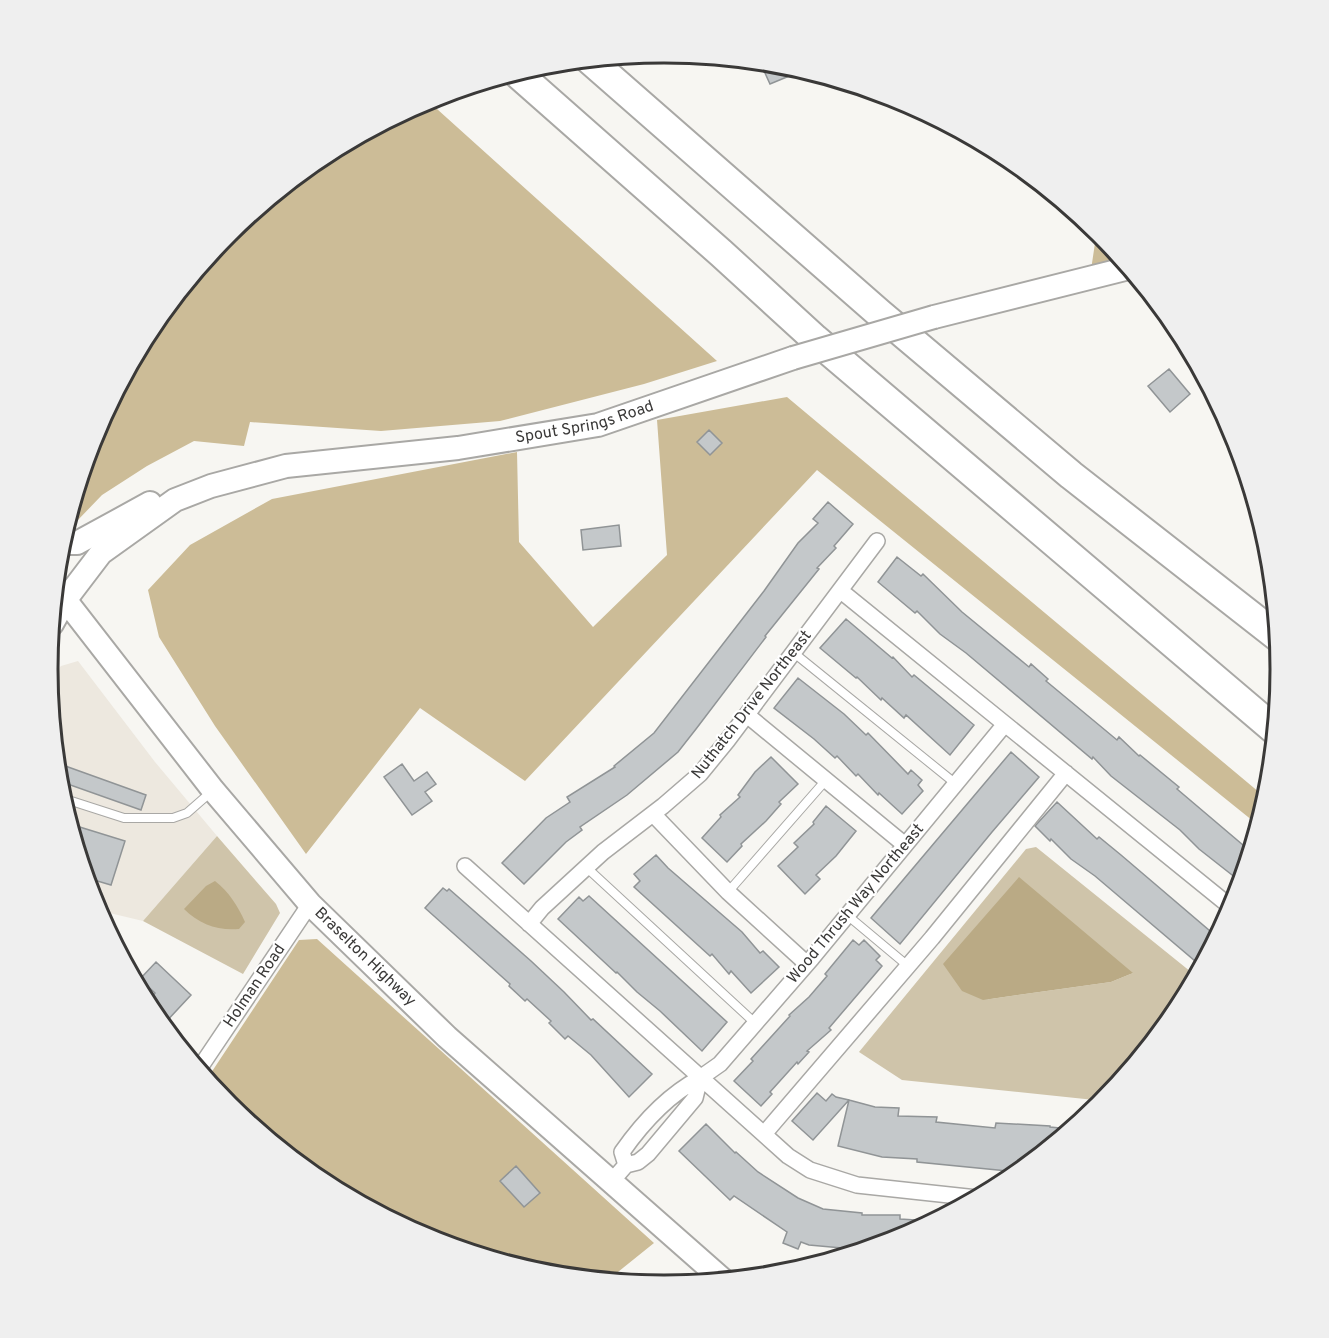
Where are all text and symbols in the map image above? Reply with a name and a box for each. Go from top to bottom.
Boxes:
street label: Spout Springs Road [514,397,657,448]
street label: Nuthatch Drive Northeast [688,626,816,784]
street label: Wood Thrush Way Northeast [783,820,929,988]
street label: Braselton Highway [310,903,420,1011]
street label: Holman Road [220,940,290,1032]

